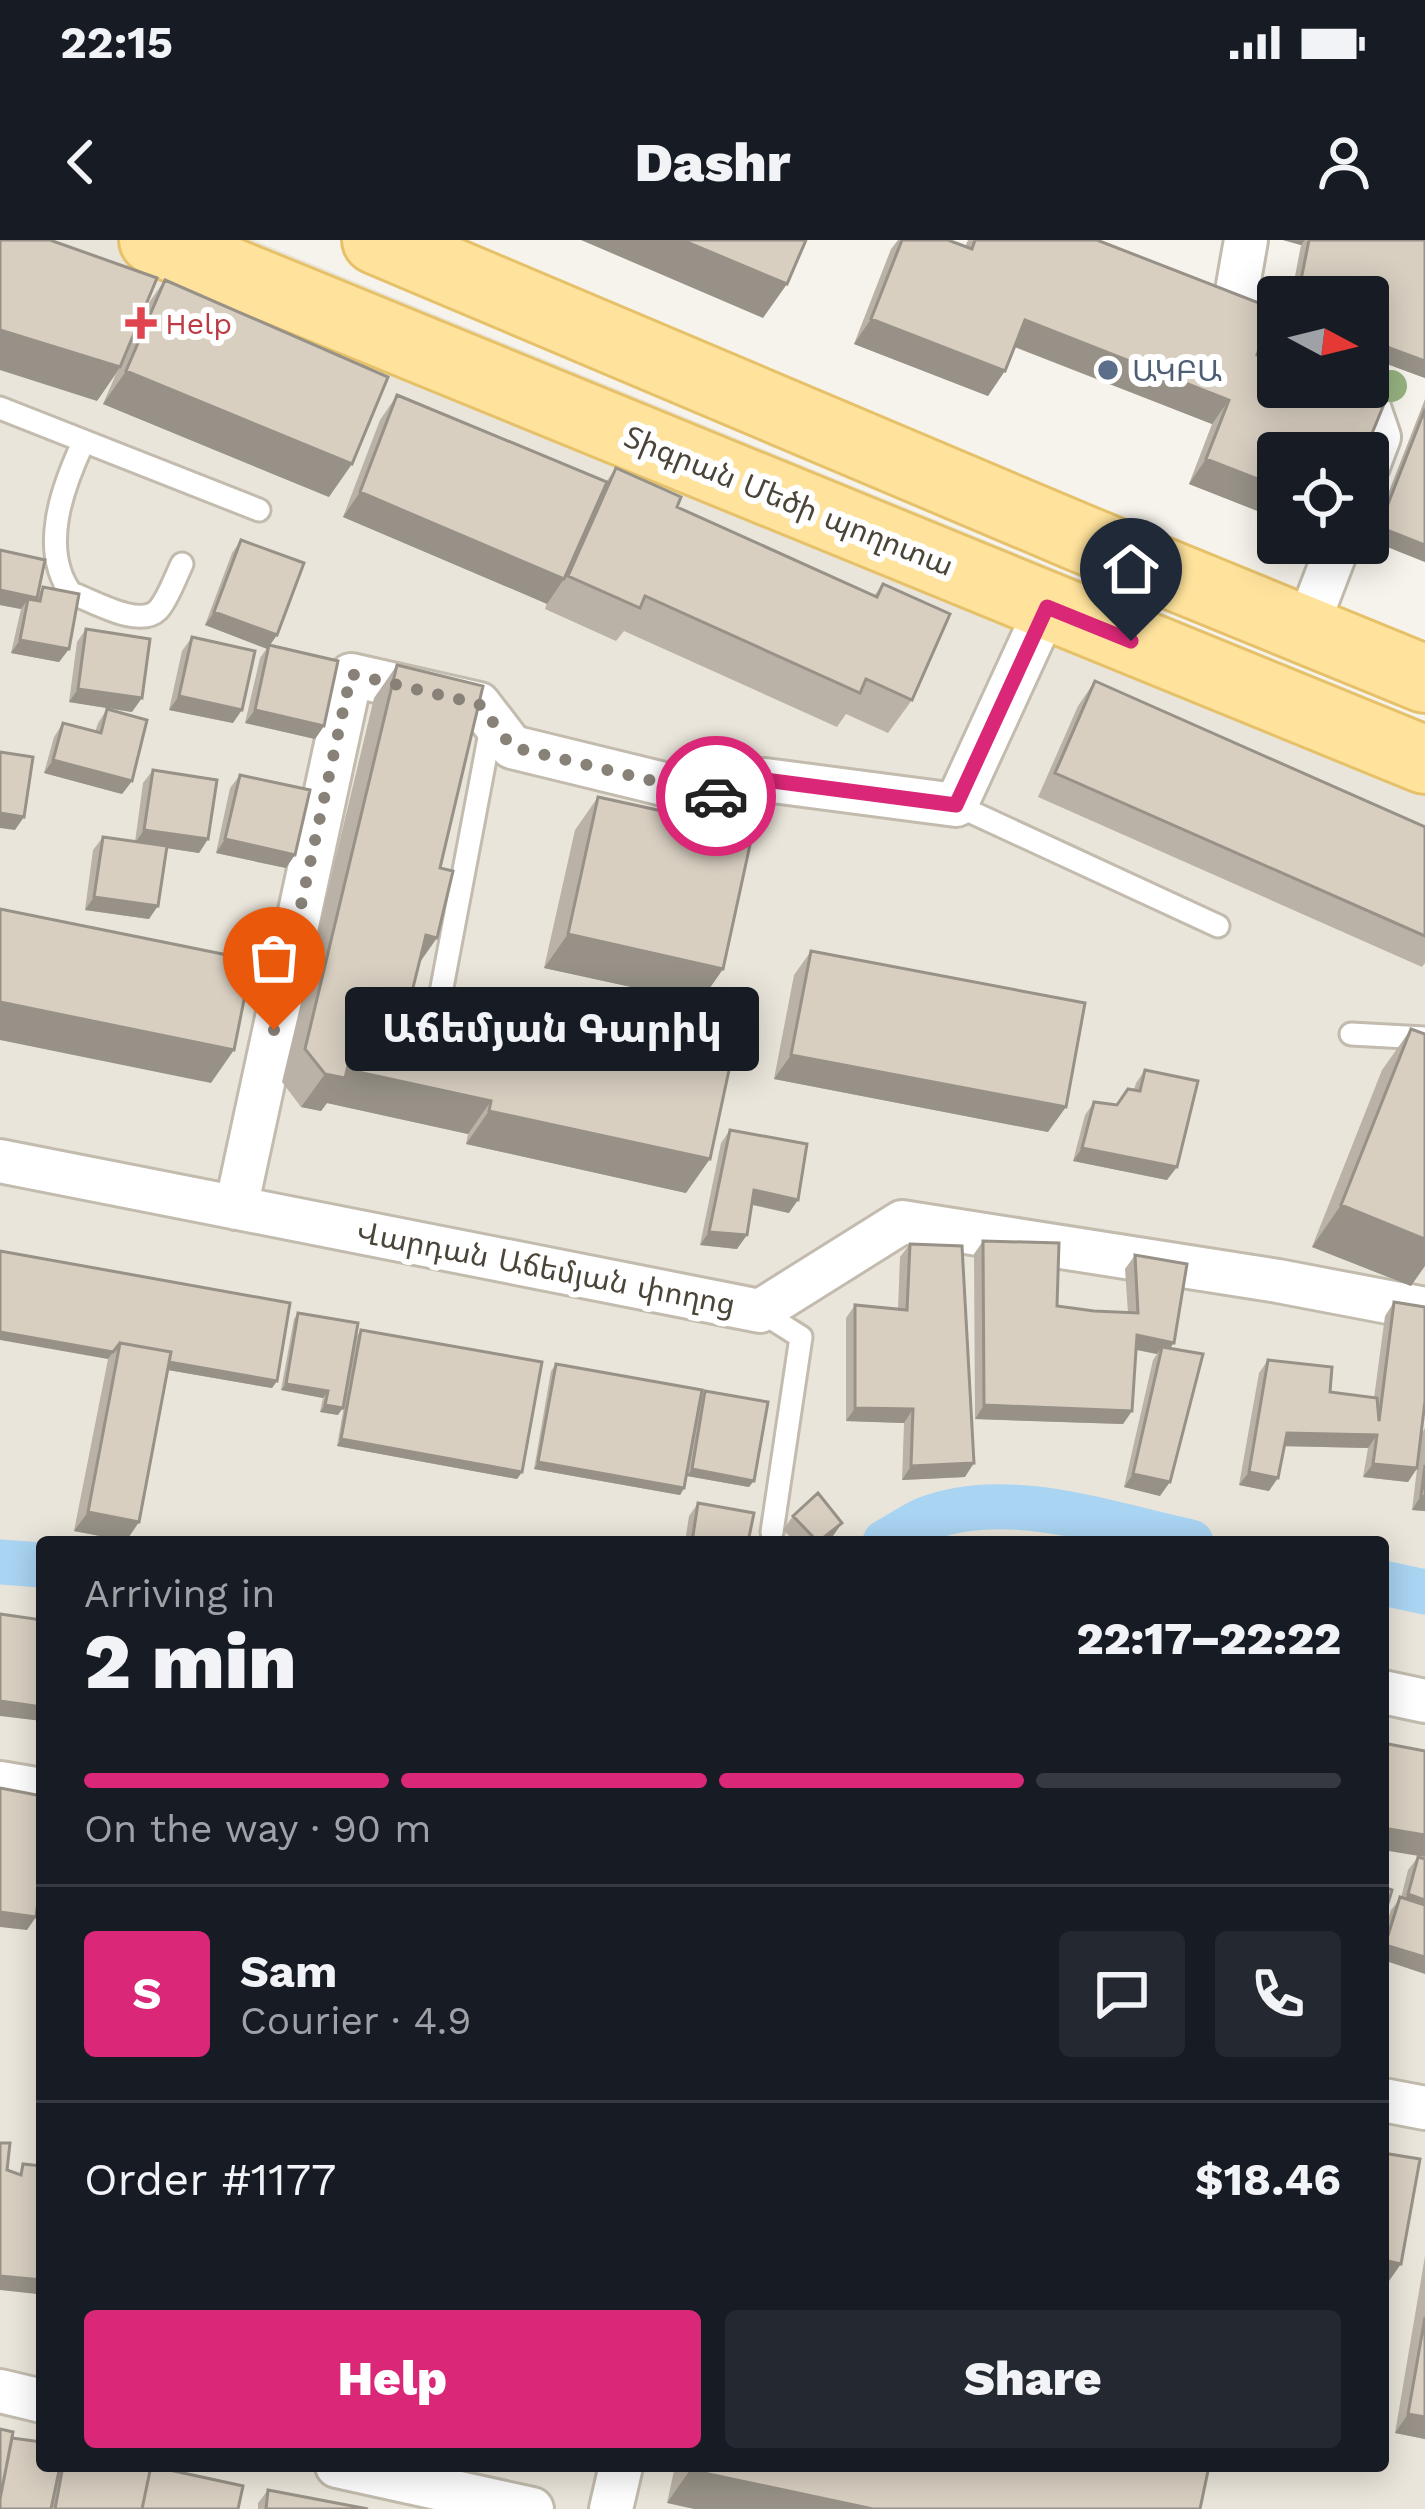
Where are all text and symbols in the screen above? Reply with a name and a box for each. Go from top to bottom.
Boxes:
text: 22:15 [60,16,173,69]
icon: back [48,129,114,195]
icon: person [1311,129,1377,195]
text: Dashr [635,131,790,194]
north arrow [1257,276,1389,408]
map controls [1257,276,1389,564]
place label: Help [165,306,232,341]
marker: Help [128,310,154,336]
place label: ԱԿԲԱ [1132,353,1222,388]
marker: ԱԿԲԱ [1095,357,1121,383]
street label: Տիգրան Մեծի պողոտա [619,419,959,583]
button: locate [1257,432,1389,564]
pin [1080,518,1182,641]
icon: home [1098,536,1164,602]
courier [656,736,776,856]
icon: car [683,763,749,829]
pin [223,907,325,1030]
icon: bag [241,925,307,991]
callout: Աճեմյան Գարիկ [346,988,760,1072]
text: Աճեմյան Գարիկ [382,1006,722,1051]
street label: Վարդան Աճեմյան փողոց [354,1214,738,1322]
text: Arriving in [84,1571,275,1616]
text: 22:17–22:22 [1076,1612,1341,1665]
text: 2 min [84,1615,297,1707]
text: On the way · 90 m [84,1806,432,1851]
button: chat [1059,1931,1185,2057]
button: phone [1215,1931,1341,2057]
text: Sam [240,1945,337,1998]
text: S [132,1967,162,2020]
text: Courier · 4.9 [240,1998,471,2043]
text: Order #1177 [84,2153,336,2206]
text: $18.46 [1195,2153,1341,2206]
button: Help [84,2310,701,2448]
button: Share [725,2310,1341,2448]

